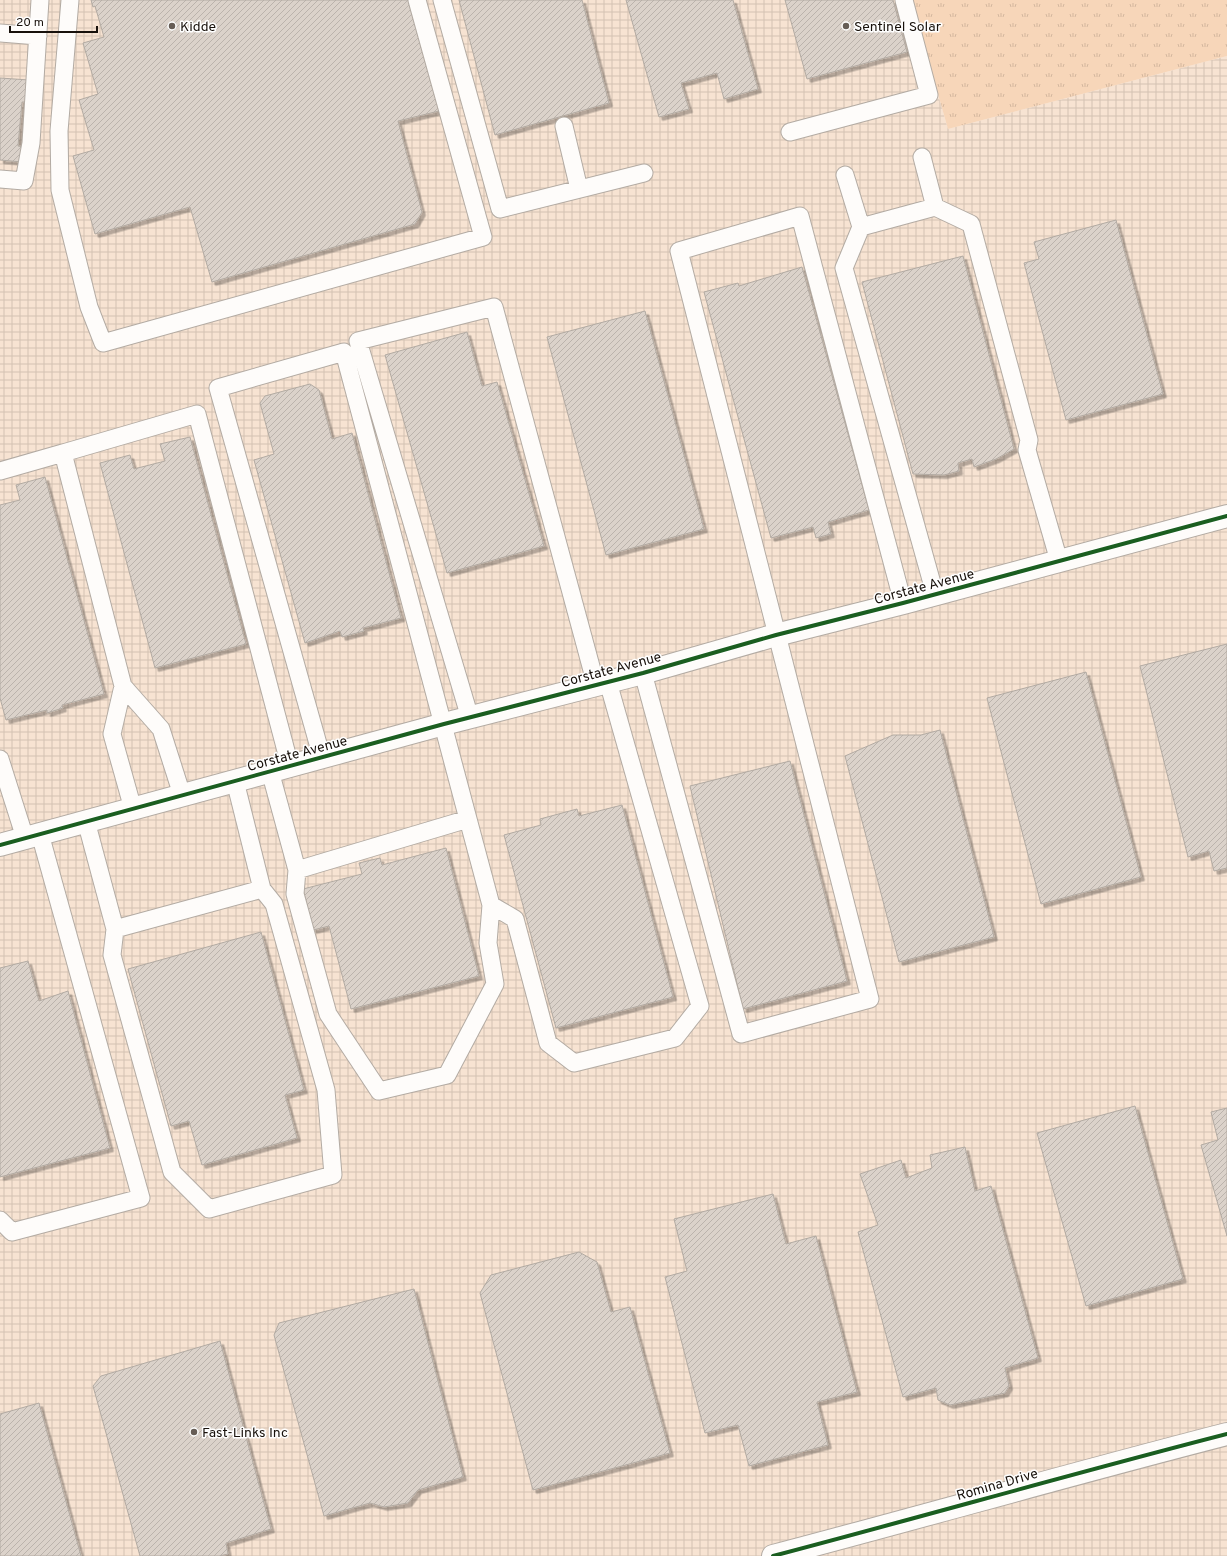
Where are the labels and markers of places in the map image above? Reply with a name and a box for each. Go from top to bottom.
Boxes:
place label: Kidde [180,19,216,36]
place label: Sentinel Solar [854,19,942,36]
marker: Kidde [167,21,177,31]
marker: Sentinel Solar [841,21,851,31]
place label: Fast-Links Inc [202,1425,288,1442]
marker: Fast-Links Inc [189,1427,199,1437]

